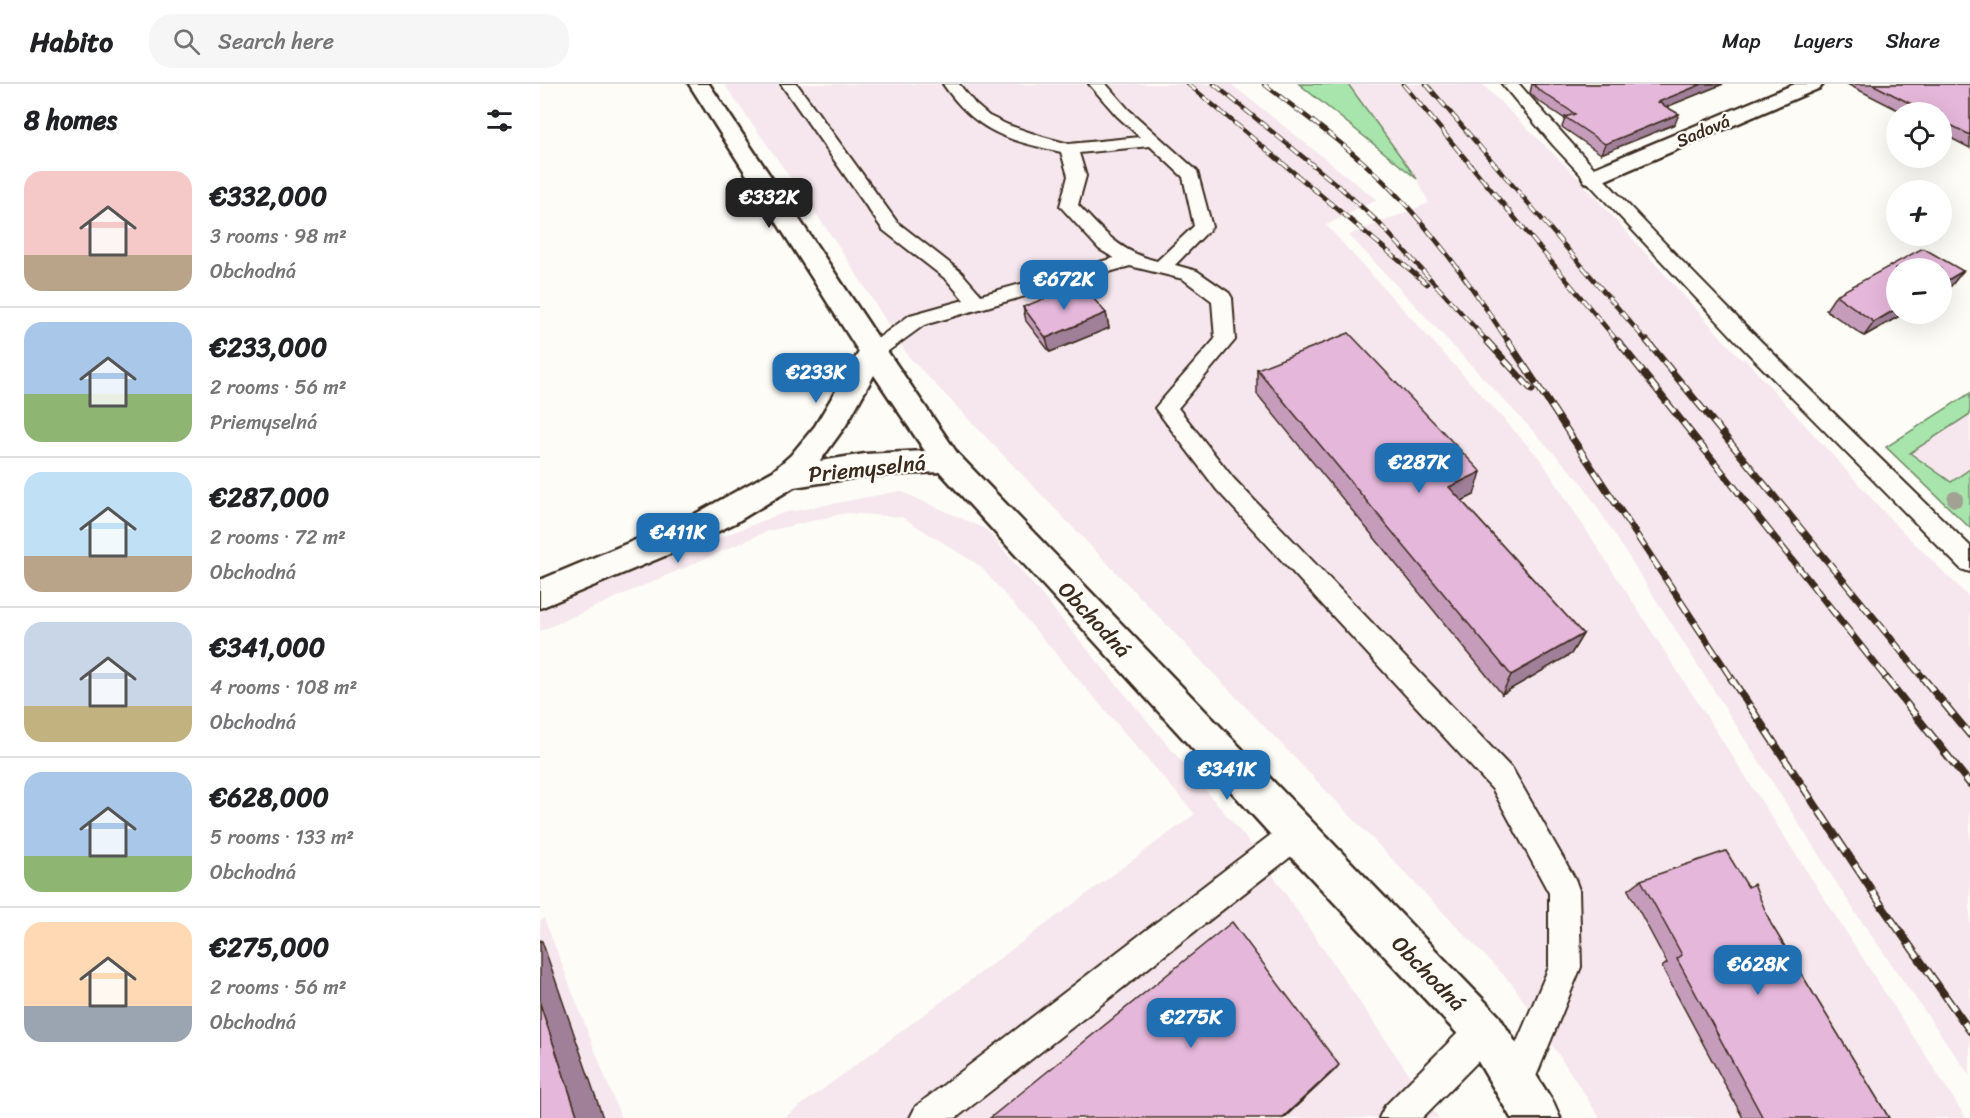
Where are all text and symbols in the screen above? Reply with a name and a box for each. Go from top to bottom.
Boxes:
search box [149,14,569,68]
text: Habito [30,17,113,66]
text: Search here [218,22,334,61]
text: Map [1722,22,1761,60]
text: Layers [1794,22,1853,60]
text: Share [1886,22,1940,60]
icon: search [170,25,203,58]
text: 8 homes [24,97,117,143]
map controls [1886,102,1952,324]
button: locate [1886,102,1952,168]
icon: filters [483,104,516,137]
street label: Sadová [1671,105,1735,157]
text: €332,000 [210,173,327,219]
pin: €332K [727,178,811,229]
text: €332K [740,180,798,215]
button: + [1886,180,1952,246]
icon: home [72,195,144,267]
text: 3 rooms · 98 m² [210,219,347,254]
text: Obchodná [210,254,296,289]
button: − [1886,258,1952,324]
pin: €672K [1022,260,1106,311]
text: €672K [1034,262,1094,297]
text: €233,000 [210,324,327,370]
icon: home [72,346,144,418]
pin: €233K [774,353,858,404]
text: €233K [787,355,845,390]
text: 2 rooms · 56 m² [210,370,347,405]
text: Priemyselná [210,405,317,440]
street label: Priemyselná [806,443,928,494]
pin: €287K [1377,443,1461,494]
text: €287K [1389,445,1449,480]
text: €287,000 [210,474,329,520]
icon: home [72,496,144,568]
pin: €411K [636,513,720,564]
text: €411K [650,515,706,550]
text: 2 rooms · 72 m² [210,520,346,555]
text: Obchodná [210,555,296,590]
street label: Obchodná [1048,571,1141,667]
text: €341,000 [210,624,325,670]
icon: home [72,646,144,718]
text: 4 rooms · 108 m² [210,670,357,705]
text: Obchodná [210,705,296,740]
pin: €341K [1185,750,1269,801]
text: €341K [1198,752,1256,787]
text: €628,000 [210,774,329,820]
icon: home [72,796,144,868]
text: 5 rooms · 133 m² [210,820,354,855]
text: Obchodná [210,855,296,890]
text: €275,000 [210,924,329,970]
street label: Obchodná [1382,926,1475,1021]
pin: €628K [1716,945,1800,996]
icon: home [72,946,144,1018]
text: €628K [1728,947,1788,982]
text: 2 rooms · 56 m² [210,970,347,1005]
pin: €275K [1149,998,1233,1049]
text: €275K [1161,1000,1221,1035]
text: Obchodná [210,1005,296,1040]

